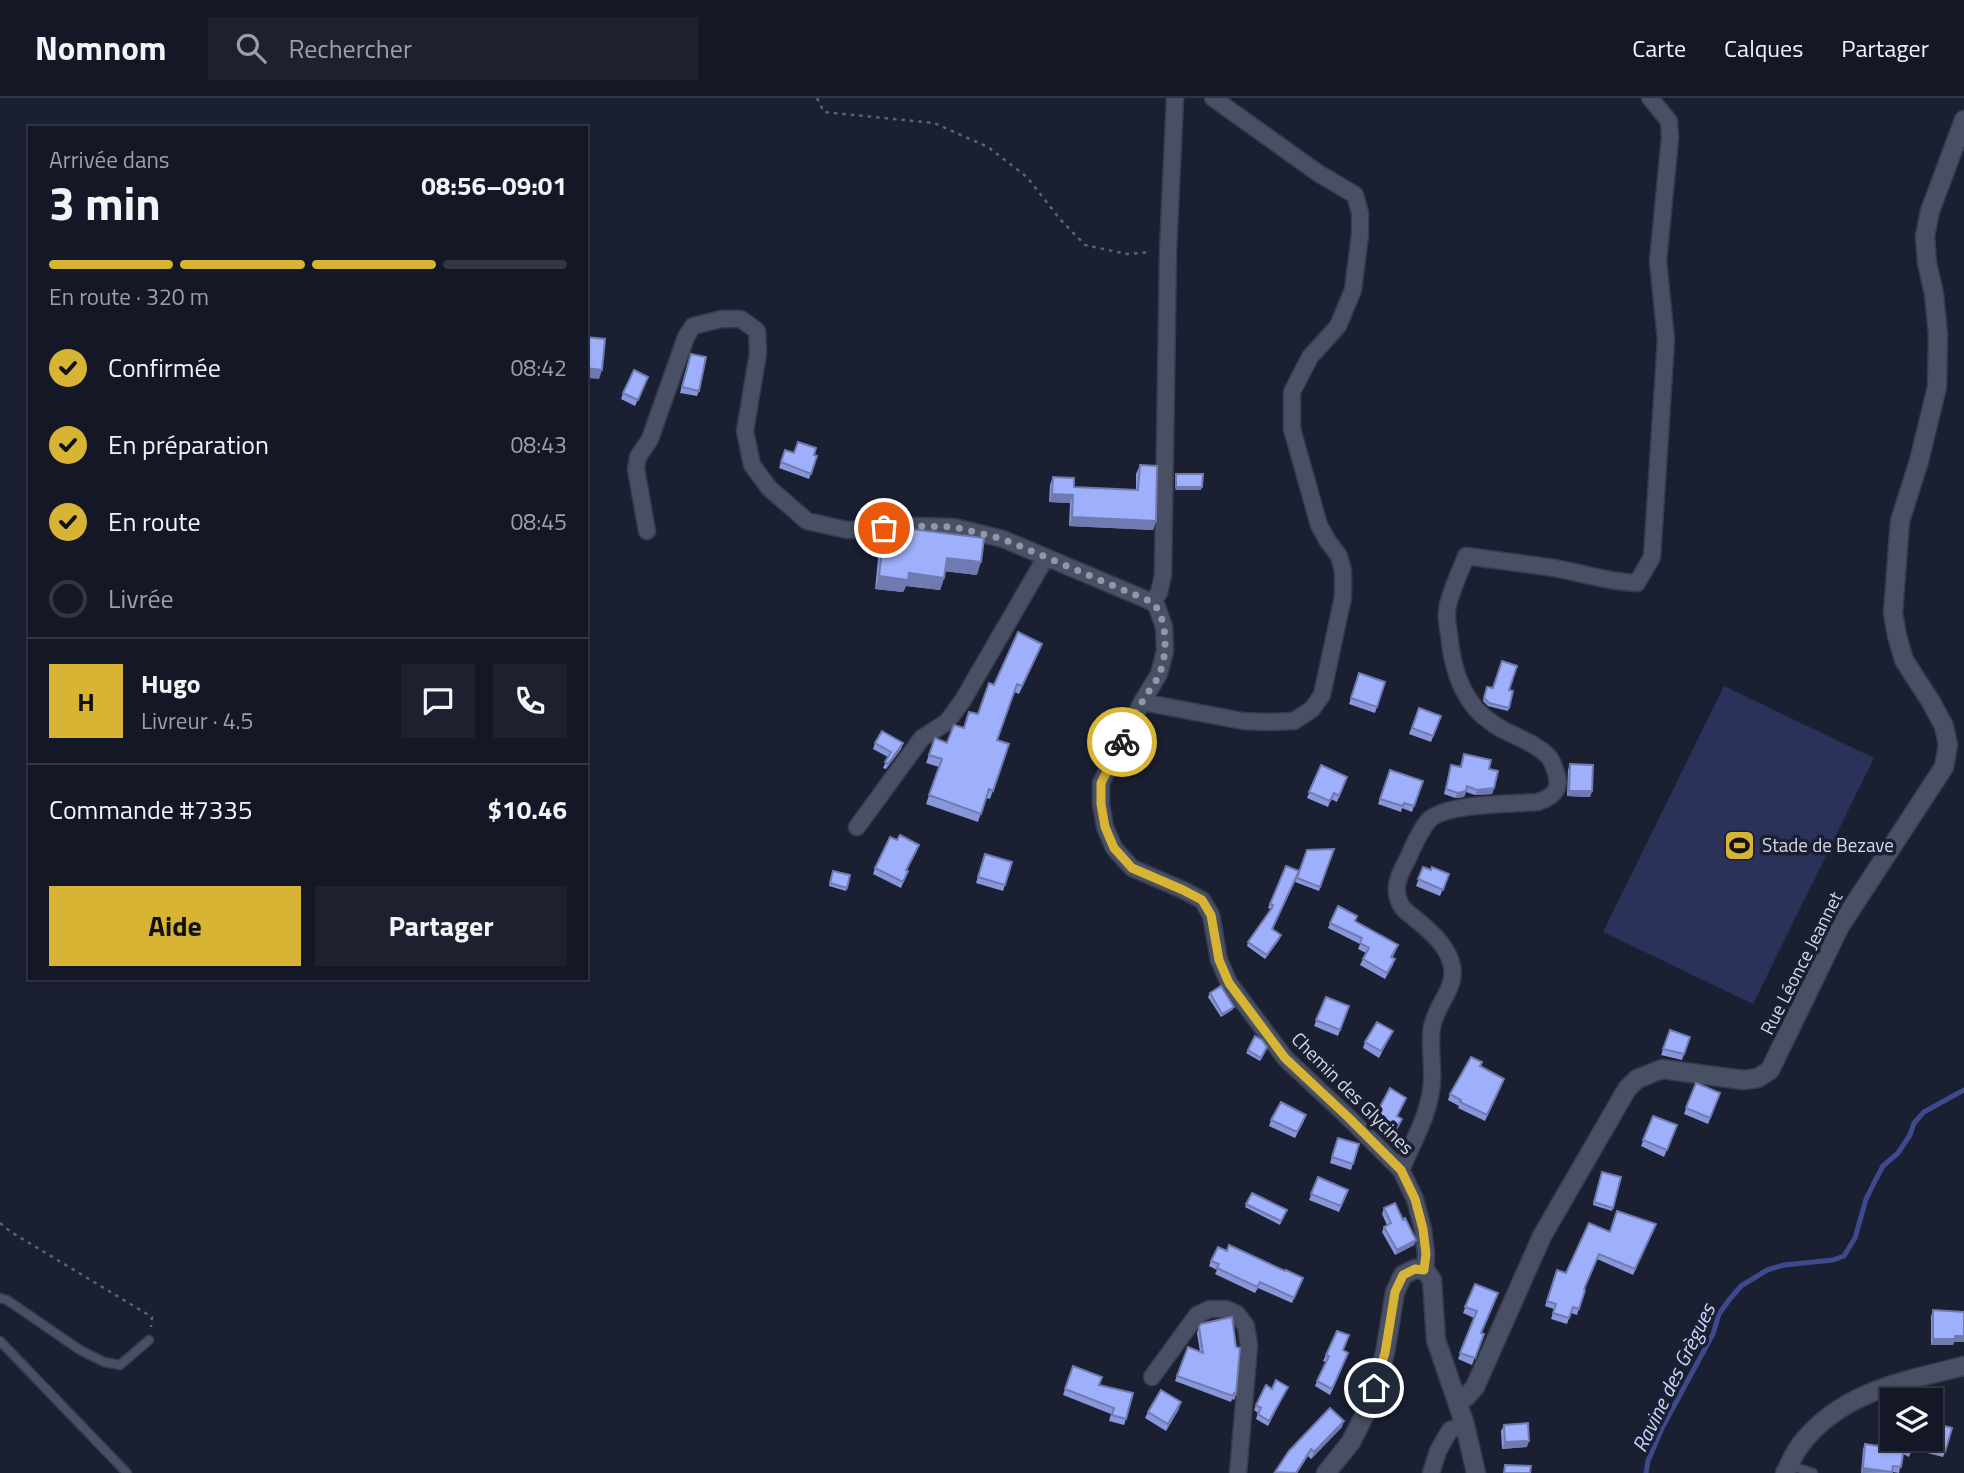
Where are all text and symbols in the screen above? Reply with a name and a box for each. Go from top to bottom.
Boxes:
search box [208,17,698,80]
text: Nomnom [35,23,166,73]
icon: search [232,29,270,67]
text: Rechercher [288,29,412,68]
text: Carte [1632,30,1686,66]
text: Calques [1724,30,1803,66]
text: Partager [1841,30,1929,66]
text: Arrivée dans [49,142,170,177]
text: 08:56–09:01 [421,166,567,205]
text: 3 min [49,168,161,238]
text: En route · 320 m [49,279,209,314]
text: Confirmée [108,348,221,387]
icon: check [49,349,87,387]
text: 08:42 [510,350,567,385]
text: En préparation [108,425,269,464]
icon: check [49,426,87,464]
text: 08:43 [510,427,567,462]
pin [854,498,914,558]
text: En route [108,502,201,541]
icon: check [49,503,87,541]
text: 08:45 [510,504,567,539]
icon: bag [865,509,903,547]
text: Livrée [108,579,174,618]
text: Hugo [141,664,201,703]
button: chat [401,664,475,738]
button: phone [493,664,567,738]
text: H [77,682,95,721]
text: Livreur · 4.5 [141,703,253,738]
courier [1087,707,1157,777]
icon: bike [1103,723,1141,761]
text: Commande #7335 [49,790,252,829]
text: $10.46 [488,790,567,829]
sports icon: Stade de Bezave [1722,828,1756,862]
place label: Stade de Bezave [1762,830,1894,859]
button: Aide [49,886,301,966]
button: Partager [315,886,567,966]
street label: Rue Léonce Jeannet [1752,886,1849,1039]
street label: Chemin des Glycines [1285,1025,1421,1161]
water label: Ravine des Grègues [1623,1296,1724,1457]
pin [1344,1358,1404,1418]
icon: home [1355,1369,1393,1407]
map controls [1880,1388,1943,1451]
button: layers [1880,1388,1943,1451]

